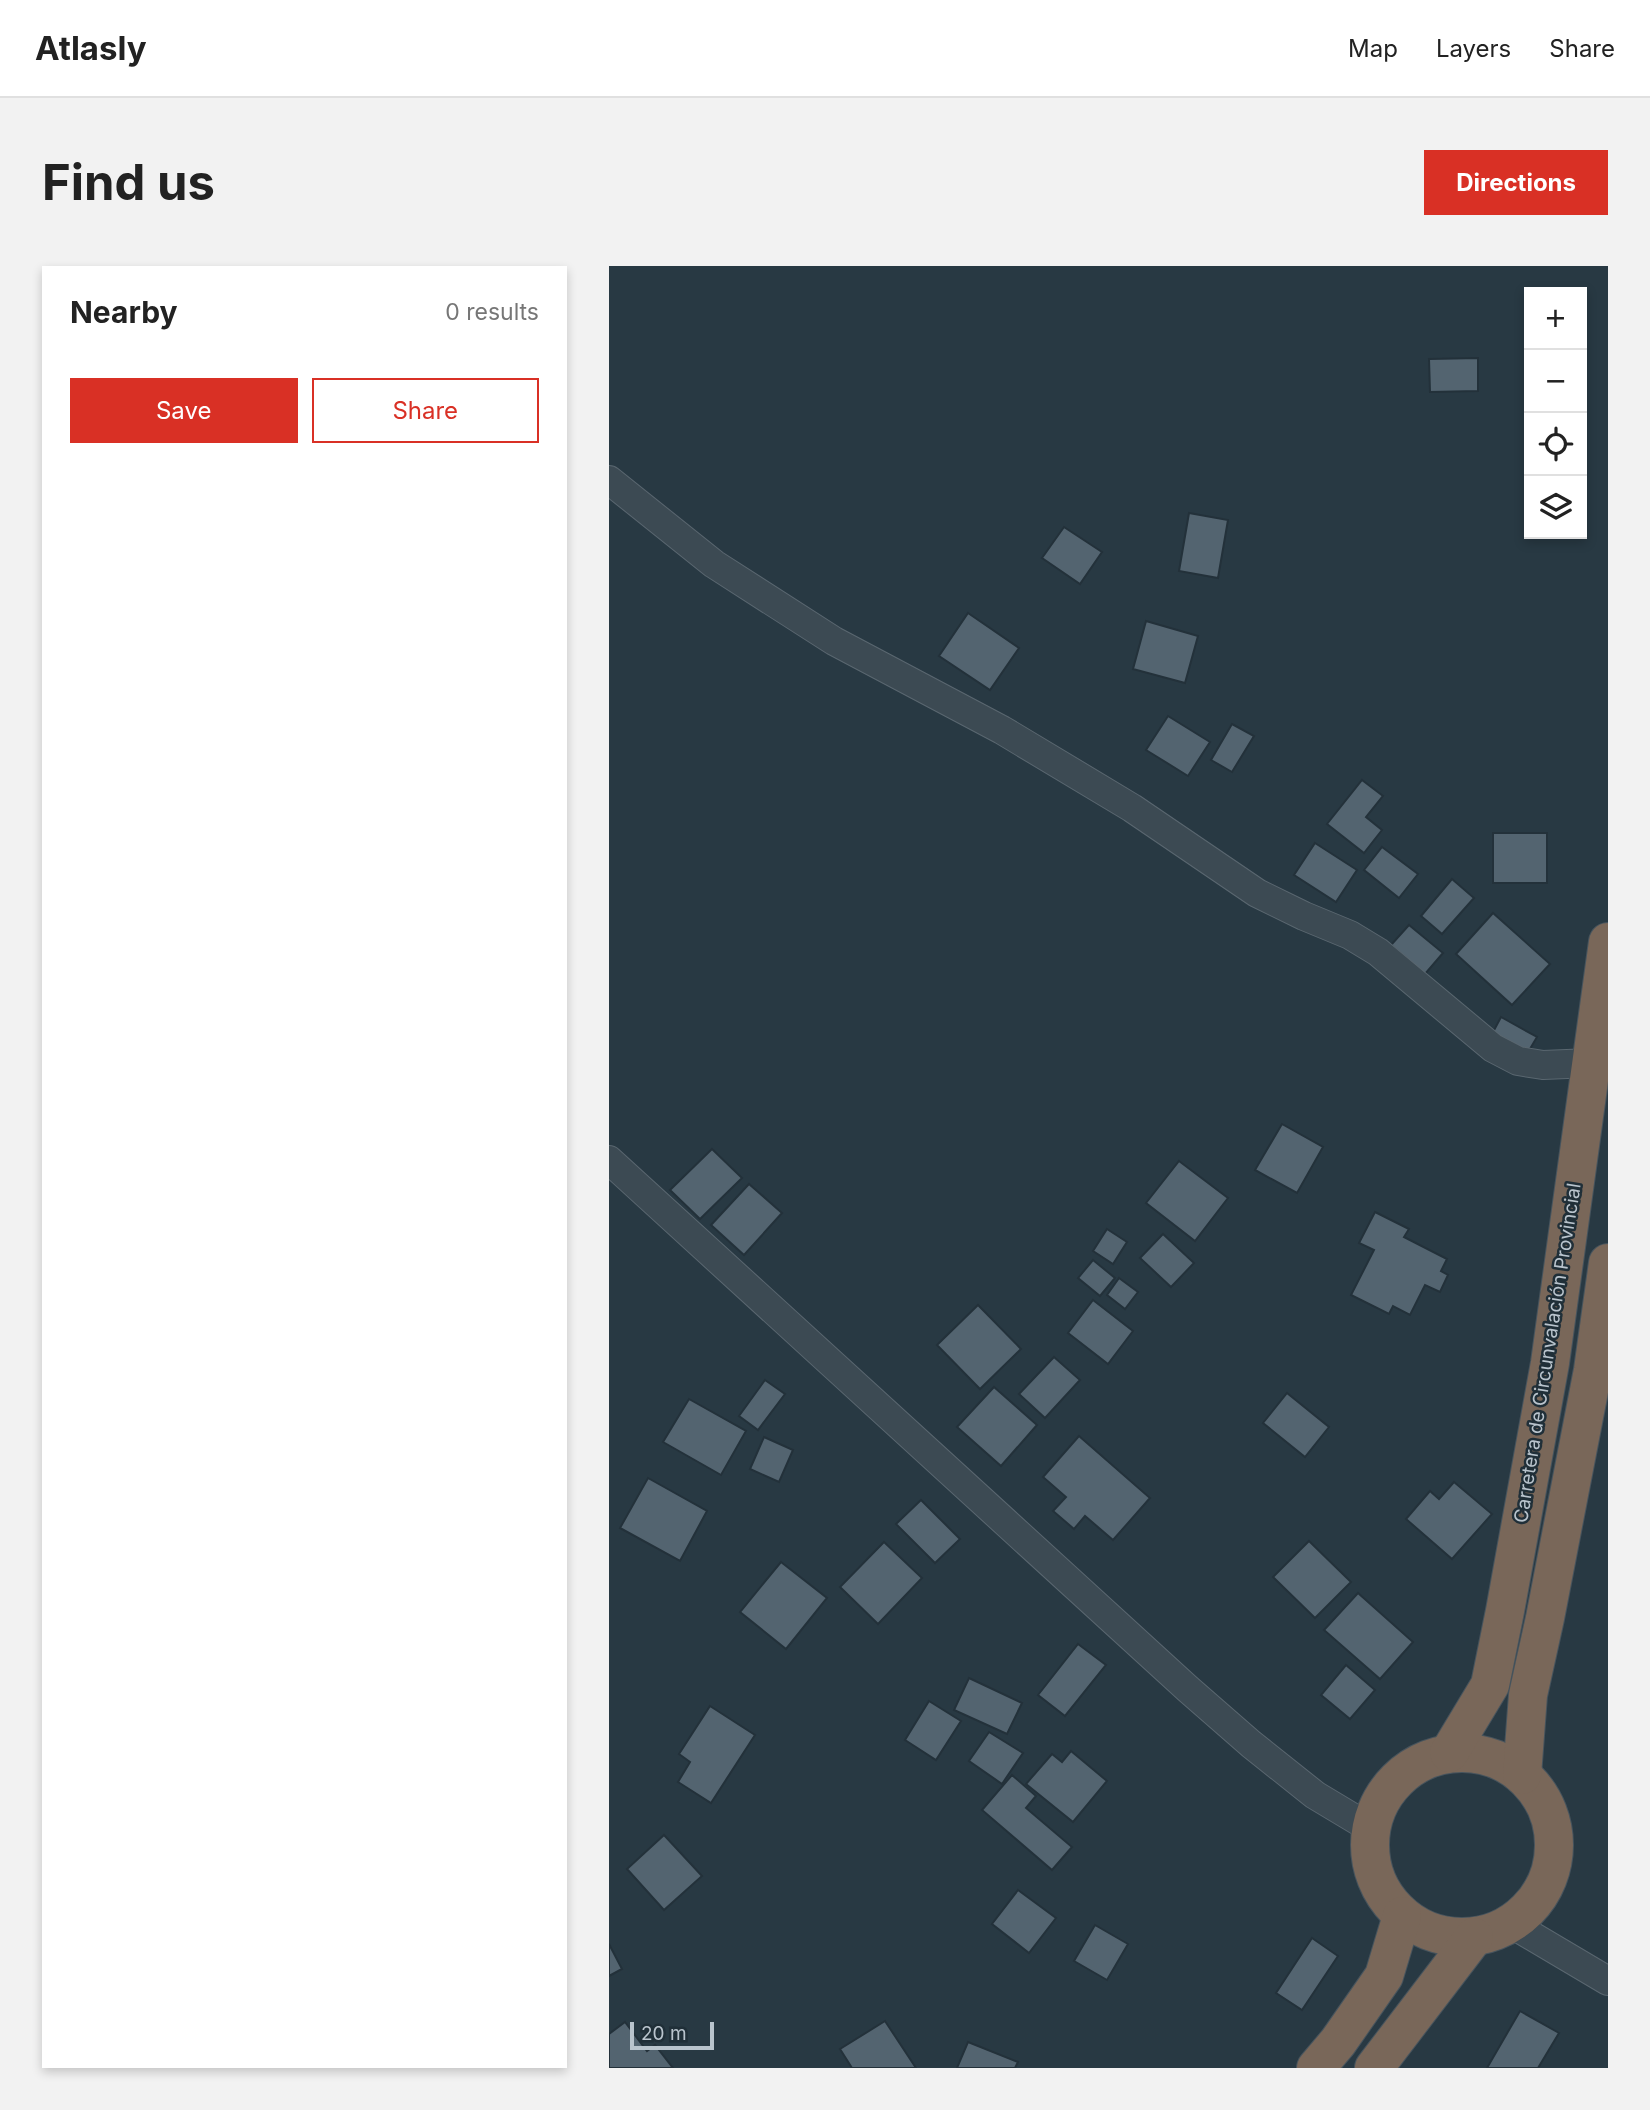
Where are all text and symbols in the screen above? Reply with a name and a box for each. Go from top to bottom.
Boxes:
text: Atlasly [35,28,147,68]
text: Map [1348,34,1398,63]
text: Layers [1436,34,1511,63]
text: Share [1549,34,1615,63]
button: Directions [1424,150,1608,215]
text: Find us [42,153,215,212]
map controls [1524,287,1587,539]
button: + [1524,287,1587,350]
text: Nearby [70,294,178,330]
text: 0 results [445,298,539,326]
button: − [1524,350,1587,413]
button: Save [70,378,298,443]
button: Share [312,378,539,443]
button: locate [1524,413,1587,476]
button: layers [1524,476,1587,539]
street label: Carretera de Circunvalación Provincial [1509,1182,1586,1525]
scale bar [630,2019,714,2051]
text: 20 m [641,2022,687,2045]

